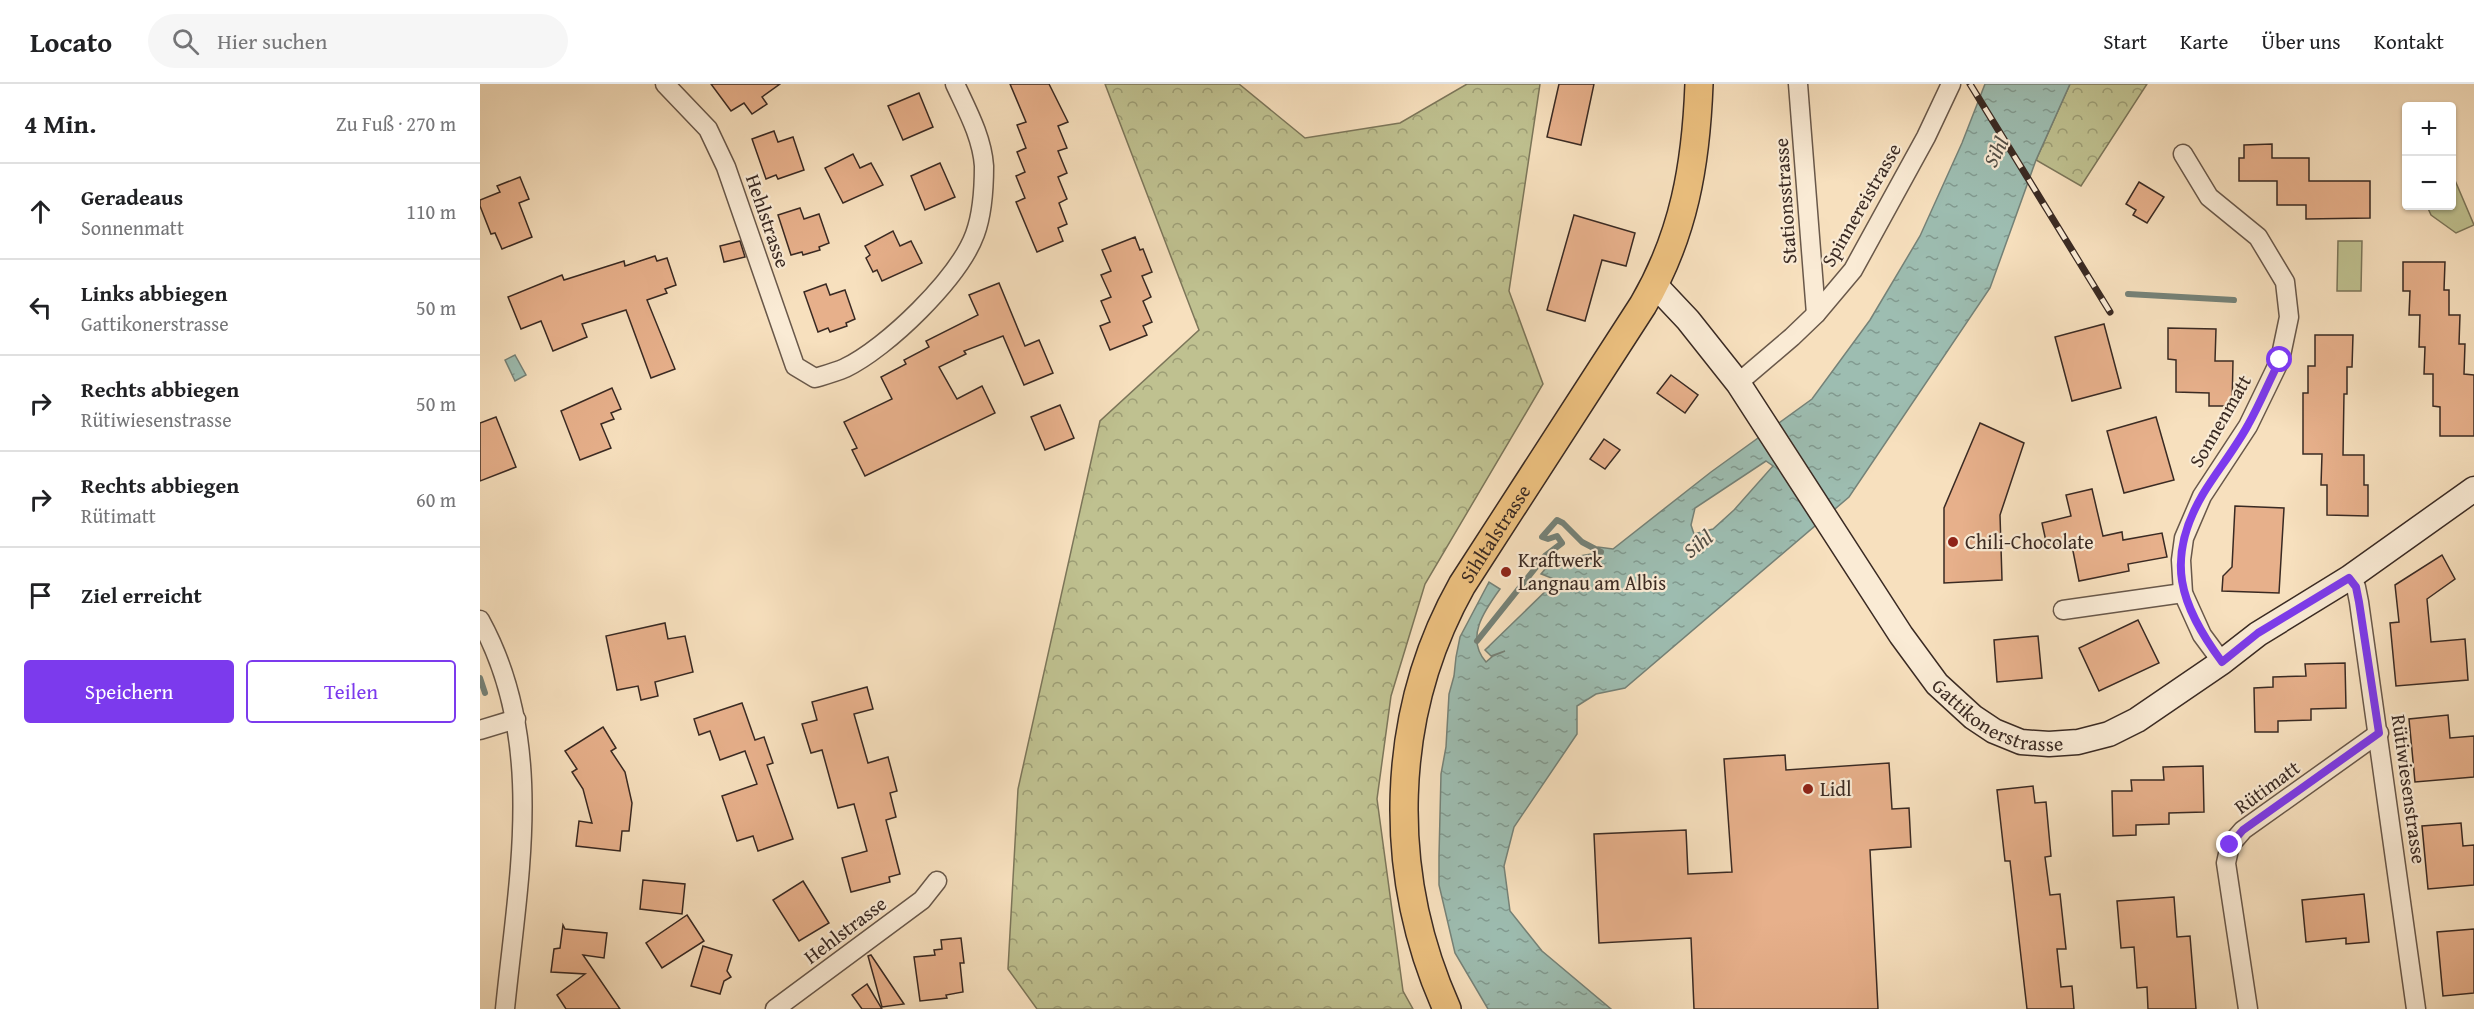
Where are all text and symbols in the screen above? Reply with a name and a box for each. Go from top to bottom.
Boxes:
search box [148,14,568,68]
text: Locato [30,21,112,62]
icon: search [169,25,202,58]
text: Hier suchen [217,25,327,57]
text: Start [2103,26,2147,57]
text: Karte [2180,26,2228,57]
text: Über uns [2261,26,2341,57]
text: Kontakt [2374,26,2444,57]
map controls [2402,102,2456,210]
button: + [2402,102,2456,156]
text: 4 Min. [24,104,96,143]
text: Zu Fuß · 270 m [336,109,456,138]
water label: Sihl [1975,131,2016,172]
street label: Stationsstrasse [1766,137,1803,265]
street label: Spinnereistrasse [1813,137,1908,272]
button: − [2402,156,2456,210]
street label: Hehlstrasse [739,170,798,272]
text: Geradeaus [81,181,183,213]
icon: ahead [24,195,57,228]
text: 110 m [406,197,456,226]
text: Sonnenmatt [81,213,184,242]
text: Links abbiegen [81,277,227,309]
icon: left [24,291,57,324]
text: 50 m [416,293,456,322]
text: Gattikonerstrasse [81,309,229,338]
route start [2266,346,2292,372]
street label: Sonnenmatt [2181,369,2258,473]
text: Rechts abbiegen [81,373,239,405]
icon: right [24,387,57,420]
text: 50 m [416,389,456,418]
text: Rütiwiesenstrasse [81,405,232,434]
text: Rechts abbiegen [81,469,239,501]
street label: Sihltalstrasse [1452,478,1537,588]
icon: right [24,483,57,516]
text: 60 m [416,485,456,514]
text: Rütimatt [81,501,156,530]
water label: Sihl [1676,522,1719,565]
place label: Chili-Chocolate [1965,527,2094,556]
marker: Chili-Chocolate [1946,535,1960,549]
place label: Kraftwerk Langnau am Albis [1518,545,1666,597]
marker: Kraftwerk Langnau am Albis [1499,565,1513,579]
icon: arrive [24,579,57,612]
text: Ziel erreicht [81,579,202,611]
button: Speichern [24,660,234,723]
button: Teilen [246,660,456,723]
street label: Gattikonerstrasse [1926,671,2064,758]
street label: Rütiwiesenstrasse [2385,712,2434,865]
street label: Rütimatt [2228,753,2306,820]
place label: Lidl [1820,774,1852,803]
marker: Lidl [1801,782,1815,796]
route end [2216,831,2242,857]
street label: Hehlstrasse [797,889,892,970]

